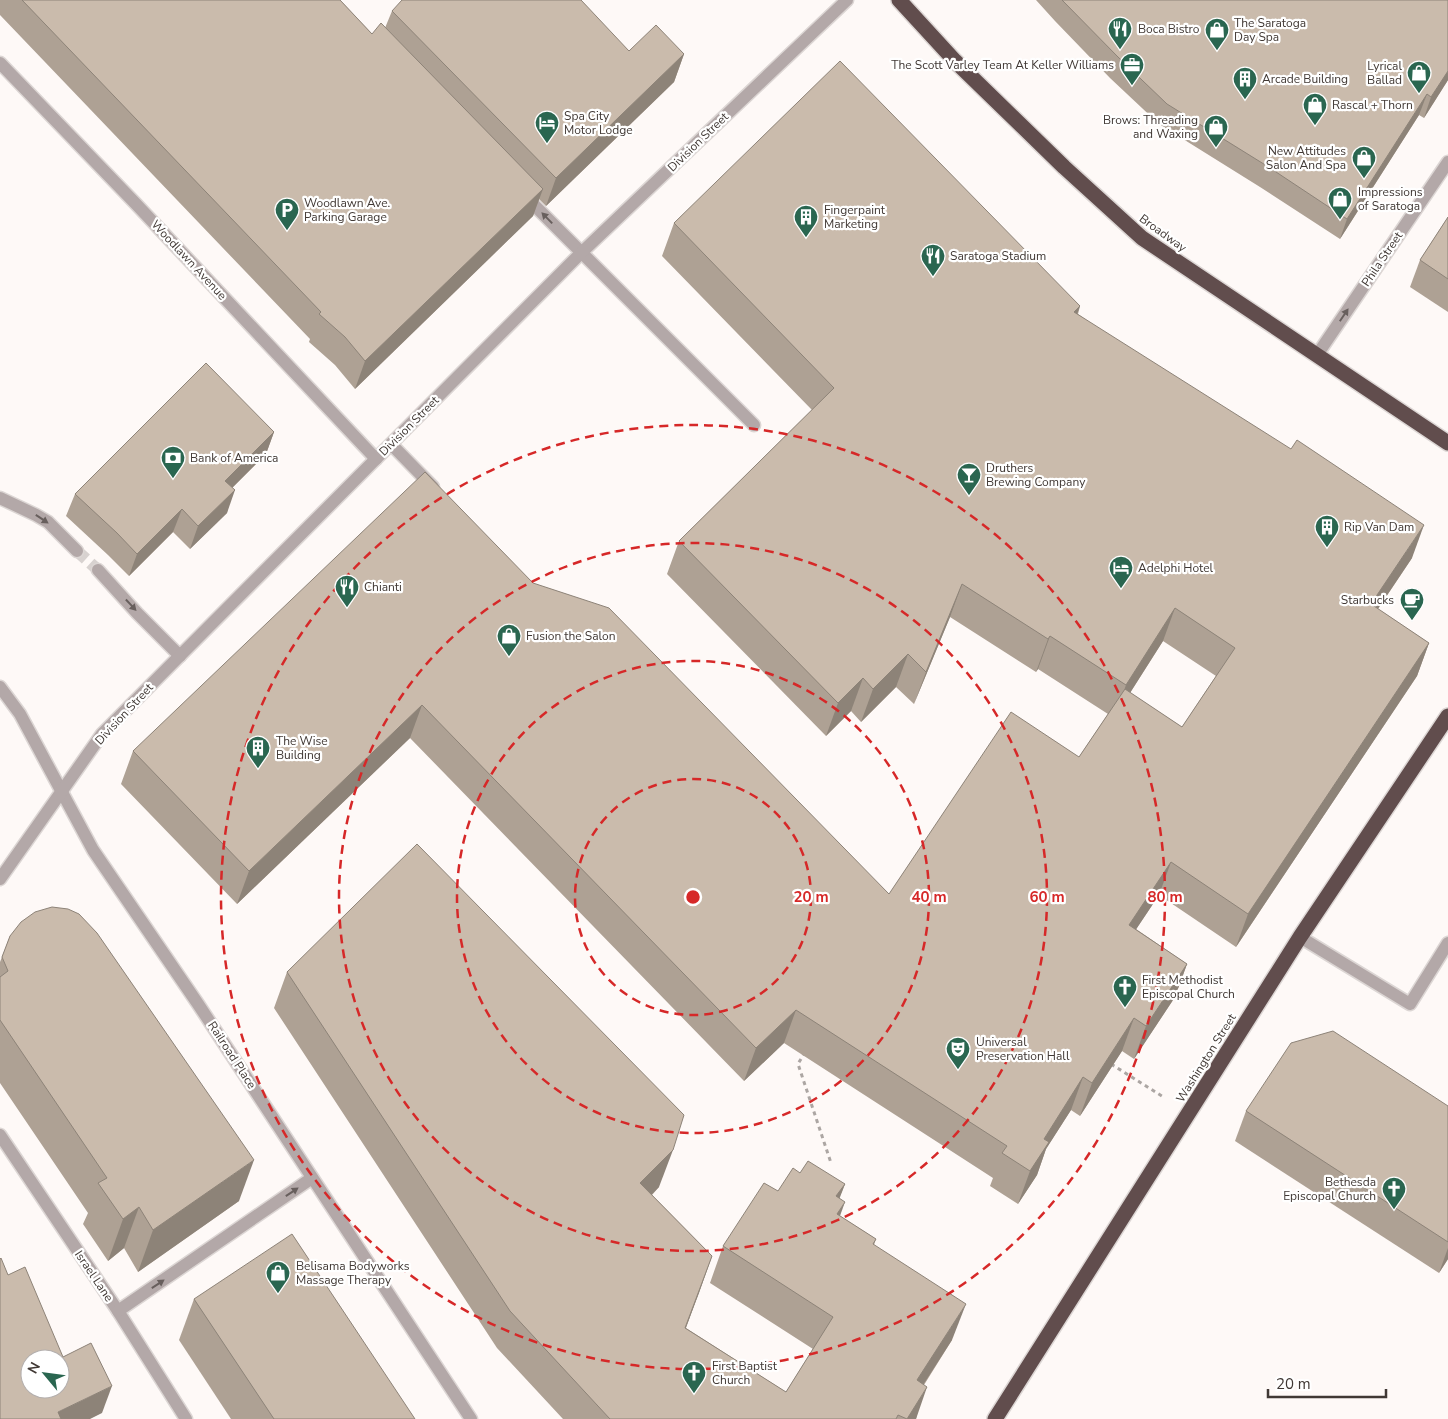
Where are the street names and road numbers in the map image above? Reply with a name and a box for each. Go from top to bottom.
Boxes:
street label: Division Street [664,108,732,175]
street label: Broadway [1136,210,1191,256]
street label: Woodlawn Avenue [148,217,230,303]
street label: Phila Street [1358,228,1407,290]
street label: Division Street [376,392,443,459]
street label: Division Street [91,679,157,748]
street label: Washington Street [1172,1010,1240,1105]
street label: Railroad Place [204,1018,260,1092]
street label: Israel Lane [71,1247,117,1305]

